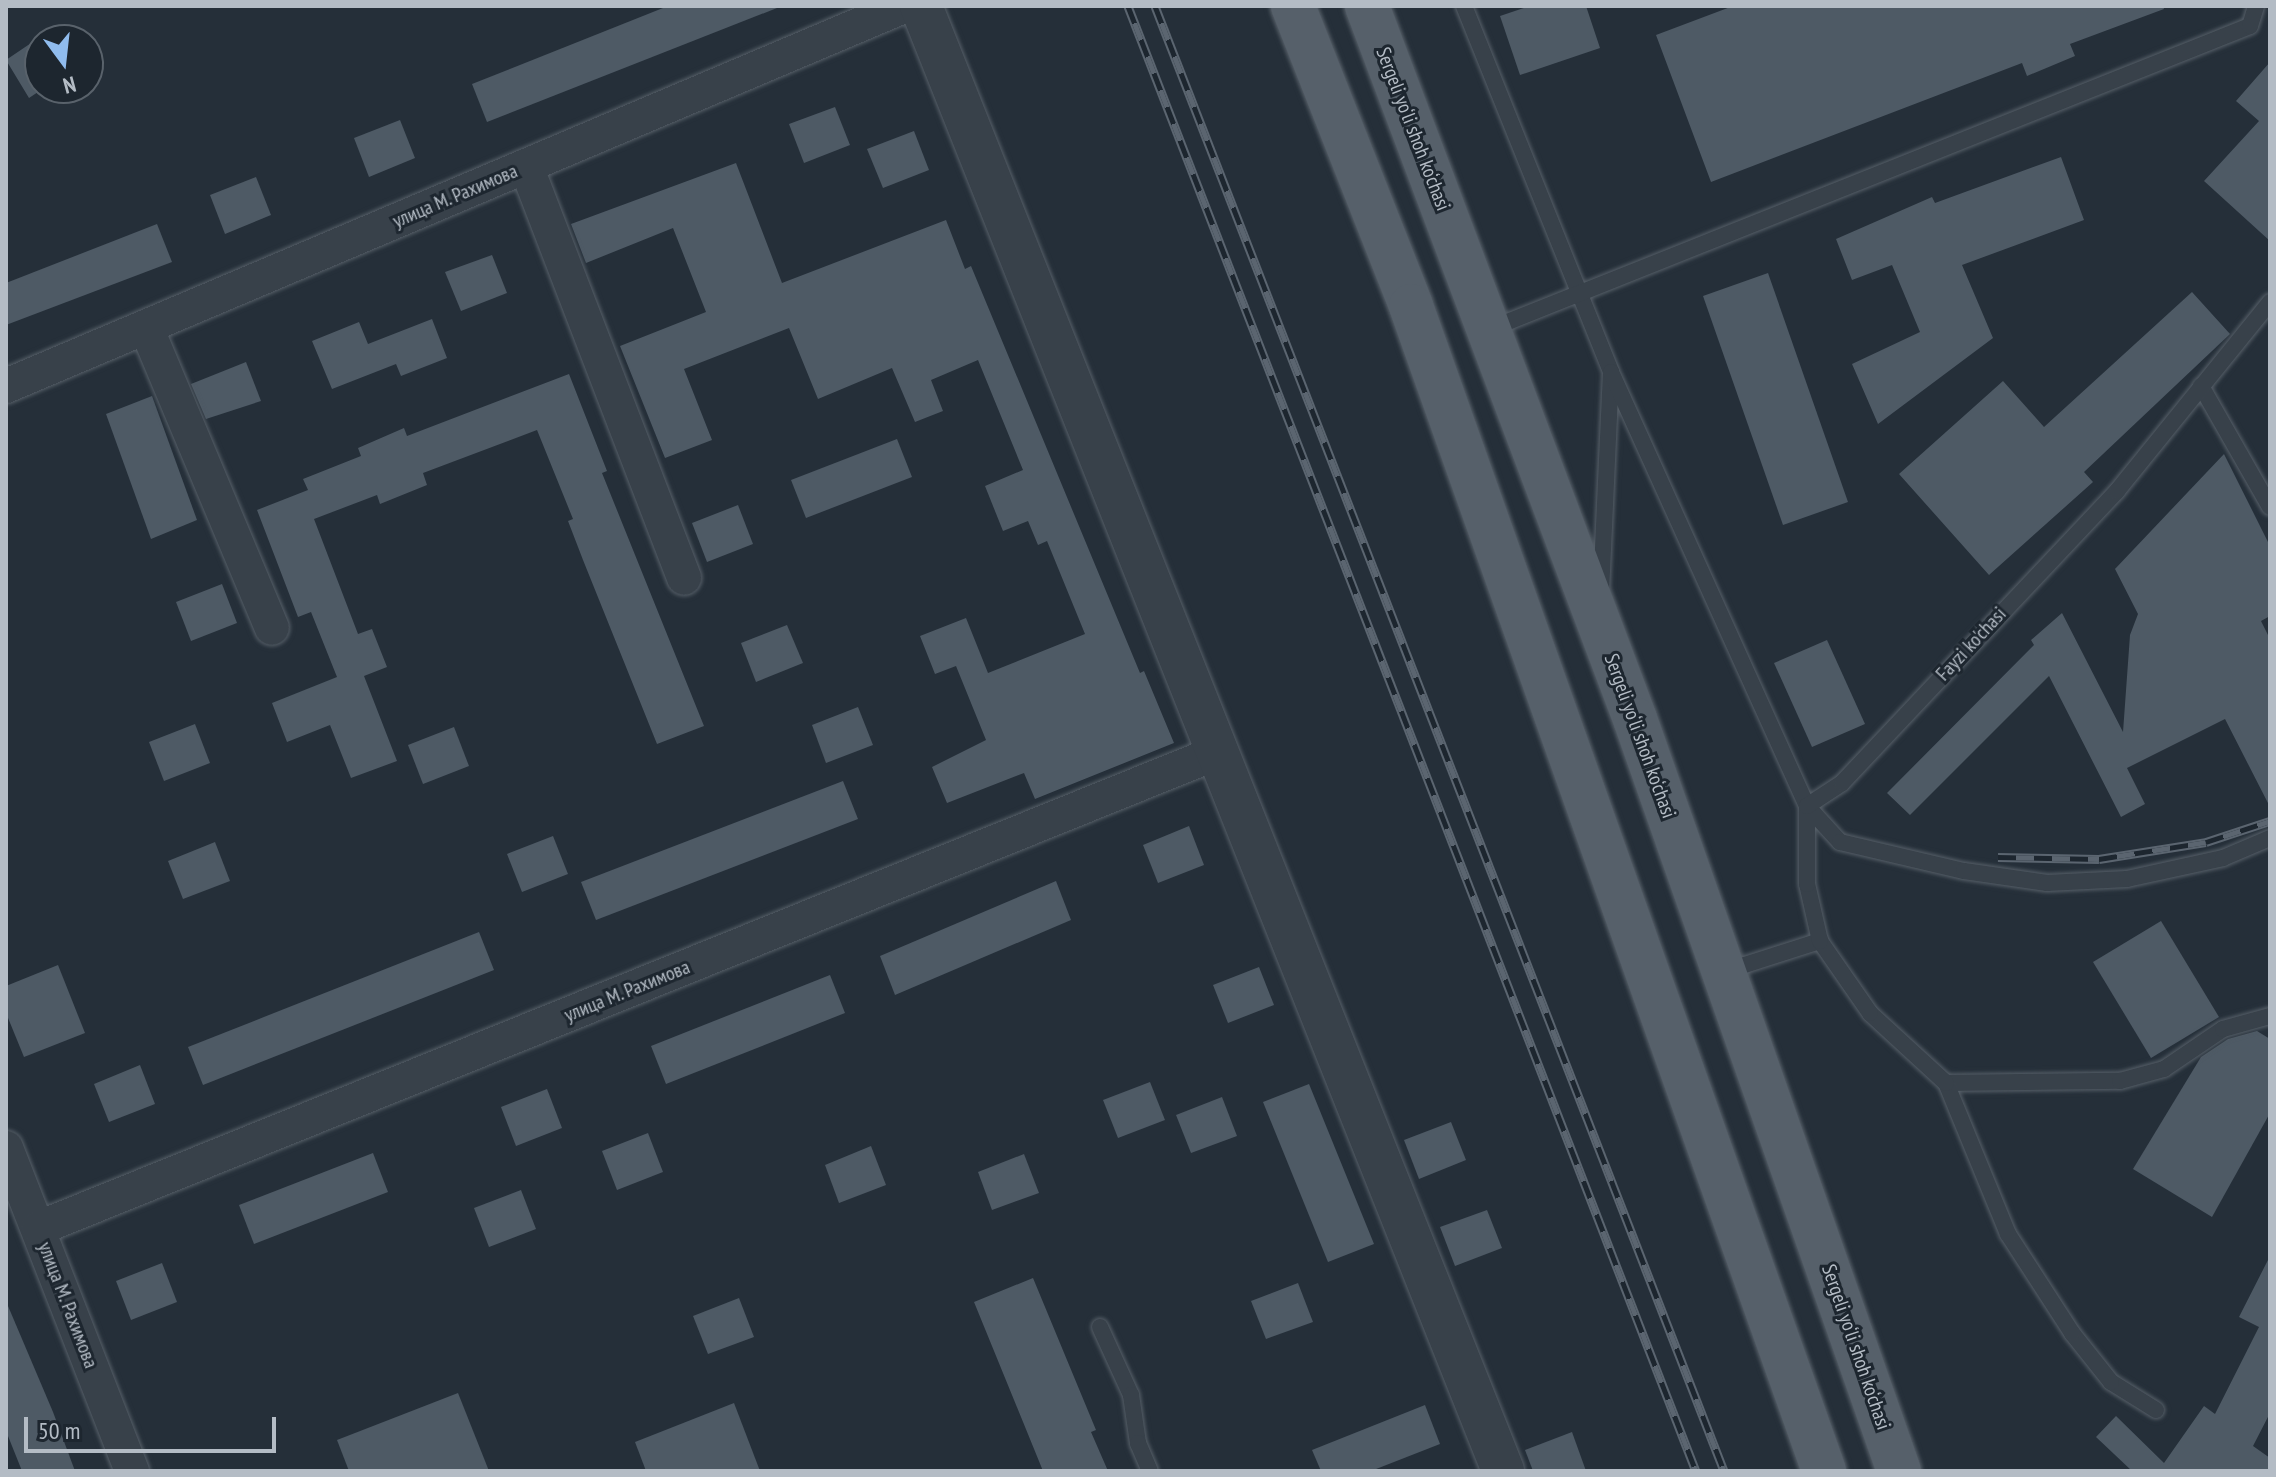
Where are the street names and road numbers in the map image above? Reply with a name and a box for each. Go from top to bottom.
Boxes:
street label: Sergeli yo‘li shoh ko‘chasi [1371,44,1455,214]
street label: улица М. Рахимова [388,159,522,233]
street label: Fayzi ko'chasi [1931,602,2011,686]
street label: Sergeli yo‘li shoh ko‘chasi [1599,650,1681,822]
street label: улица М. Рахимова [560,955,694,1027]
street label: улица М. Рахимова [33,1238,103,1372]
street label: Sergeli yo‘li shoh ko‘chasi [1816,1261,1896,1433]

